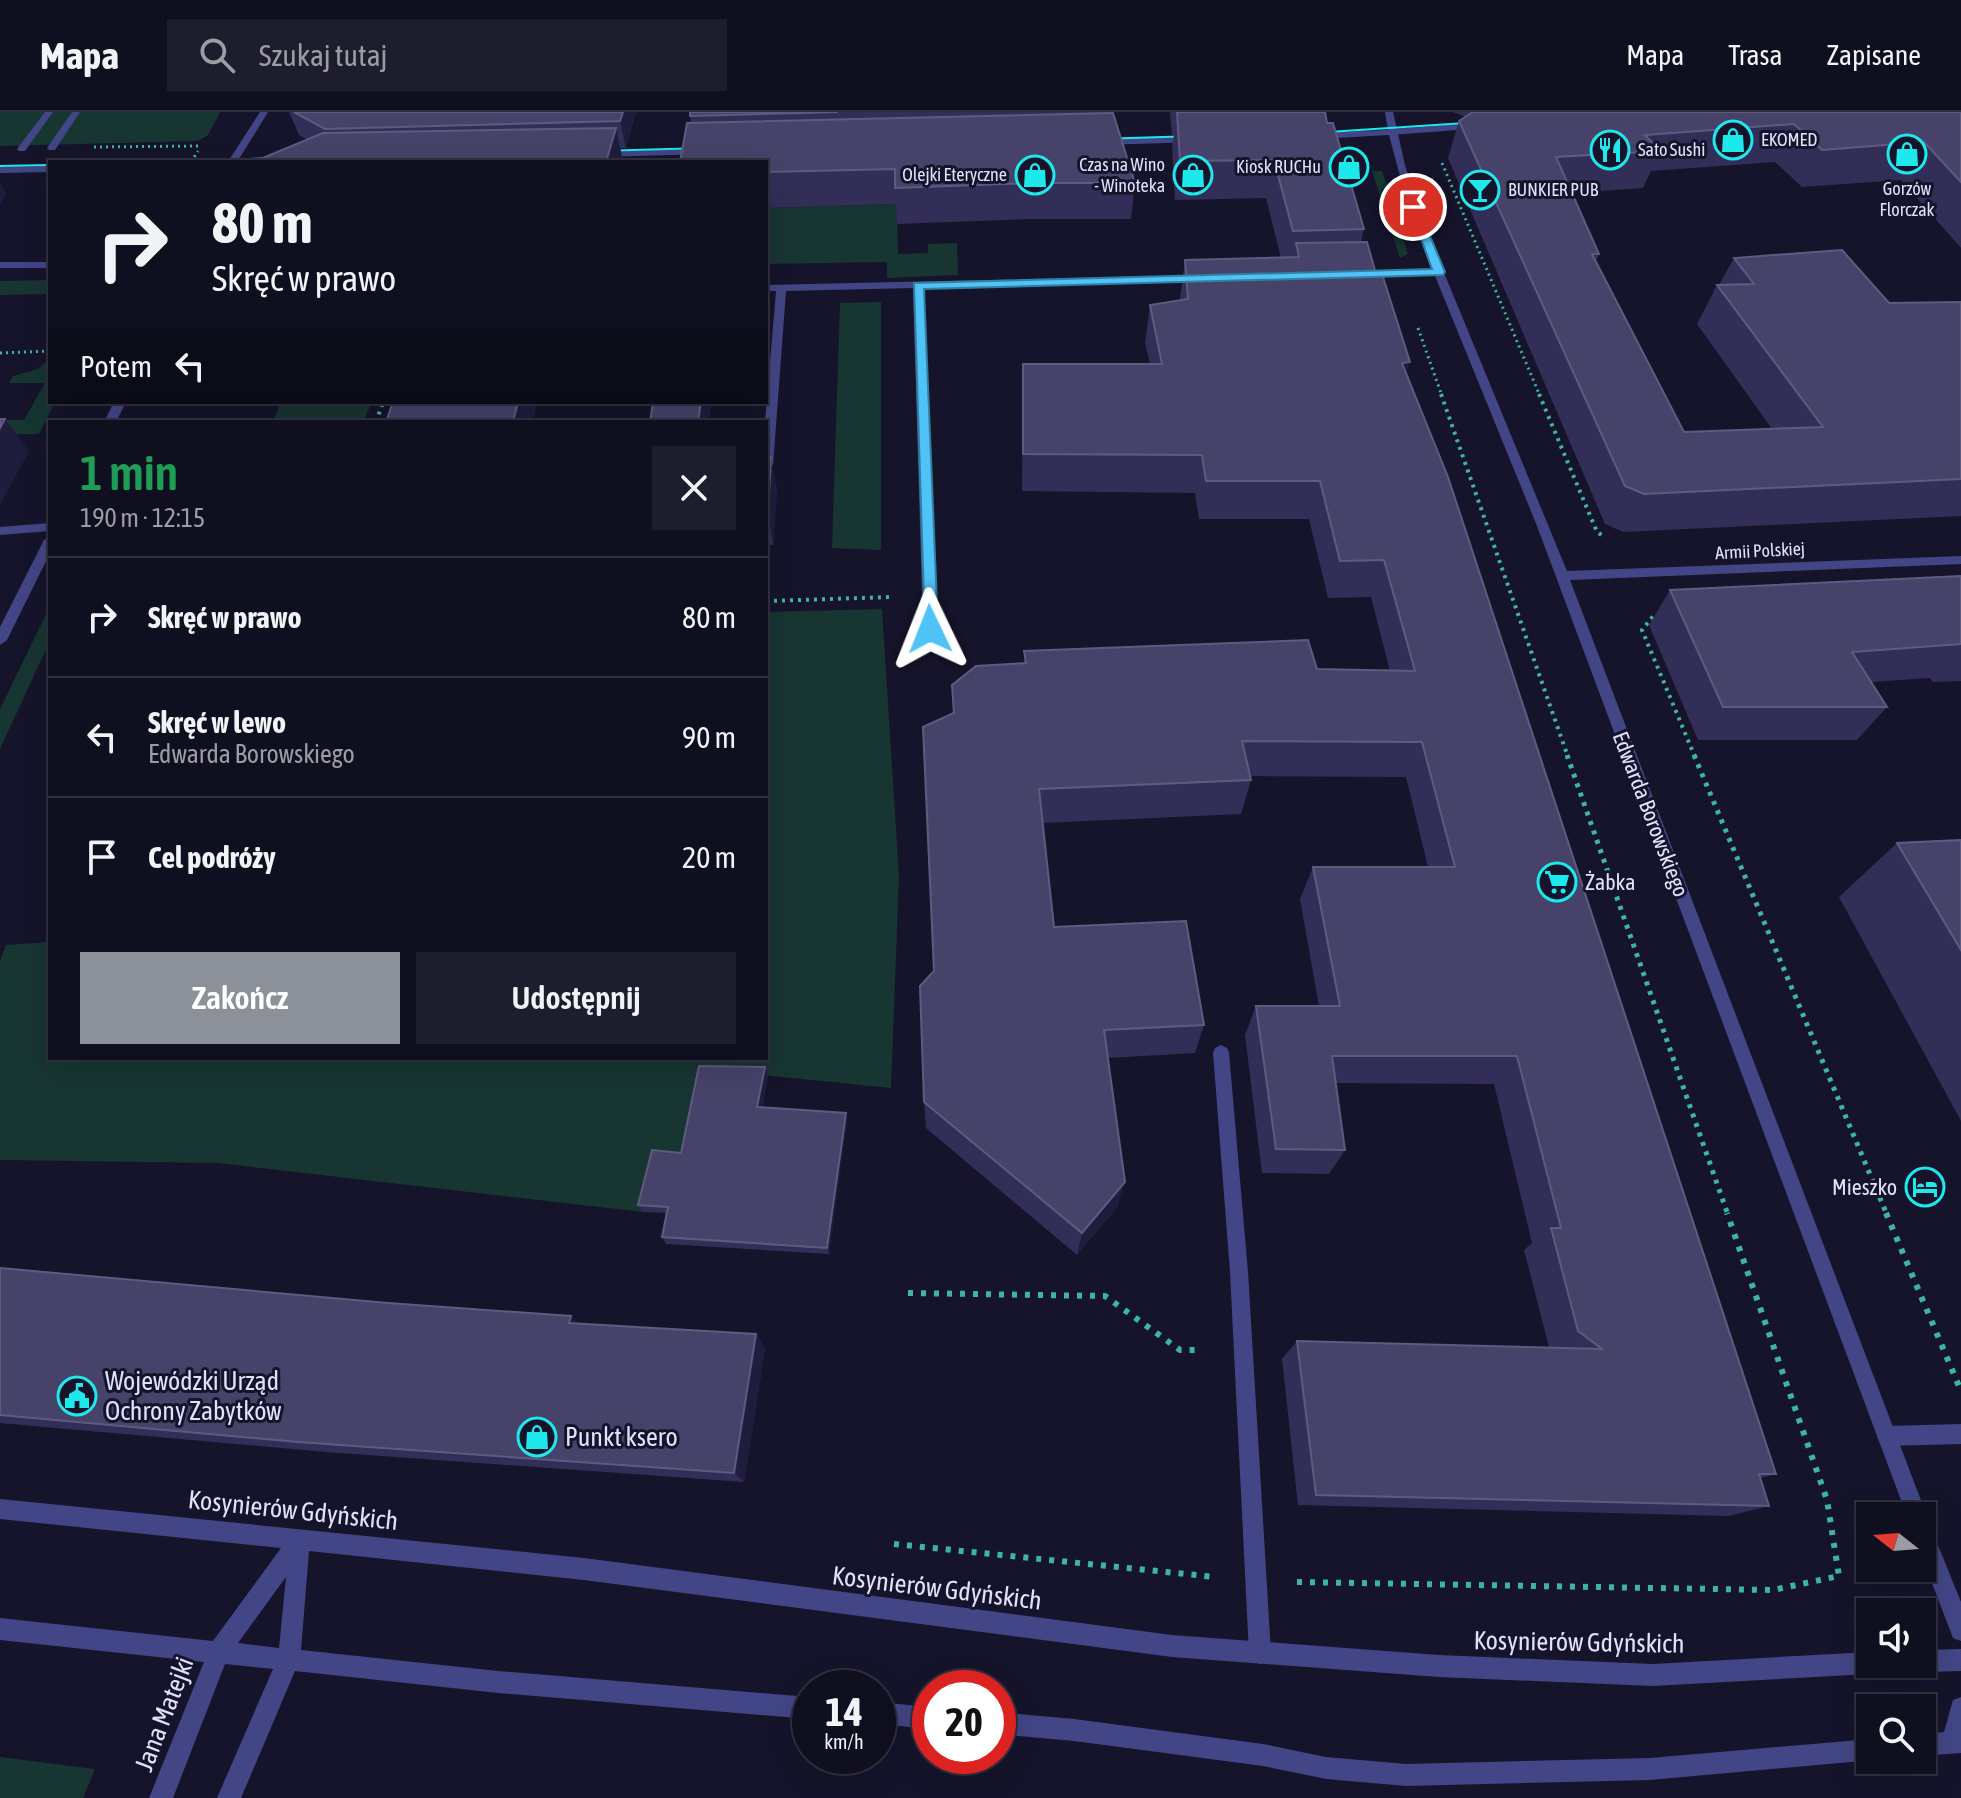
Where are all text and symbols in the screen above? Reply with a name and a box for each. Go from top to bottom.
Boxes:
search box [167,19,727,91]
icon: search [195,33,239,77]
text: Mapa [40,34,119,77]
text: Szukaj tutaj [259,38,387,72]
text: Mapa [1626,39,1684,71]
text: Trasa [1728,39,1782,71]
text: Zapisane [1826,39,1921,71]
shop icon: EKOMED [1712,119,1754,161]
restaurant icon: Sato Sushi [1589,129,1631,171]
place label: EKOMED [1761,129,1817,150]
shop icon: Gorzów Florczak [1886,133,1928,175]
place label: Sato Sushi [1638,139,1705,160]
shop icon: Kiosk RUCHu [1328,146,1370,188]
shop icon: Olejki Eteryczne [1014,154,1056,196]
place label: Czas na Wino - Winoteka [1079,154,1165,196]
shop icon: Czas na Wino - Winoteka [1172,154,1214,196]
place label: Kiosk RUCHu [1236,156,1321,177]
place label: Olejki Eteryczne [902,164,1007,185]
bar icon: BUNKIER PUB [1459,169,1501,211]
pin [1379,173,1447,241]
place label: Gorzów Florczak [1879,178,1935,220]
place label: BUNKIER PUB [1508,179,1599,200]
icon: arrive [1391,185,1435,229]
text: 80 m [212,191,313,255]
icon: right [80,192,184,296]
text: Skręć w prawo [212,257,396,299]
icon: left [168,344,212,388]
text: Potem [80,349,152,383]
text: 1 min [80,445,178,500]
button: close [652,446,736,530]
text: 190 m · 12:15 [80,503,205,533]
street label: Armii Polskiej [1715,538,1805,563]
position arrow [888,587,972,671]
icon: right [80,595,124,639]
text: Skręć w prawo [148,600,301,634]
text: 80 m [682,600,736,634]
text: Skręć w lewo [148,705,286,739]
icon: left [80,715,124,759]
text: 90 m [682,720,736,754]
street label: Edwarda Borowskiego [1608,728,1694,900]
text: Edwarda Borowskiego [148,739,355,769]
icon: arrive [80,835,124,879]
text: Cel podróży [148,840,276,874]
text: 20 m [682,840,736,874]
supermarket icon: Żabka [1536,861,1578,903]
place label: Żabka [1585,869,1635,895]
button: Zakończ [80,952,400,1044]
button: Udostępnij [416,952,736,1044]
hotel icon: Mieszko [1904,1166,1946,1208]
place label: Mieszko [1832,1174,1897,1200]
place label: Wojewódzki Urząd Ochrony Zabytków [105,1366,282,1426]
public building icon: Wojewódzki Urząd Ochrony Zabytków [56,1375,98,1417]
shop icon: Punkt ksero [516,1416,558,1458]
place label: Punkt ksero [565,1422,678,1452]
street label: Kosynierów Gdyńskich [187,1484,399,1536]
north arrow [1856,1502,1936,1582]
map controls [1856,1502,1936,1774]
street label: Kosynierów Gdyńskich [830,1560,1044,1616]
button: sound [1856,1598,1936,1678]
street label: Kosynierów Gdyńskich [1473,1625,1685,1659]
street label: Jana Matejki [129,1653,199,1775]
speed limit sign: 20 [912,1670,1016,1774]
text: 14 [825,1689,863,1734]
button: search [1856,1694,1936,1774]
text: km/h [824,1730,864,1753]

